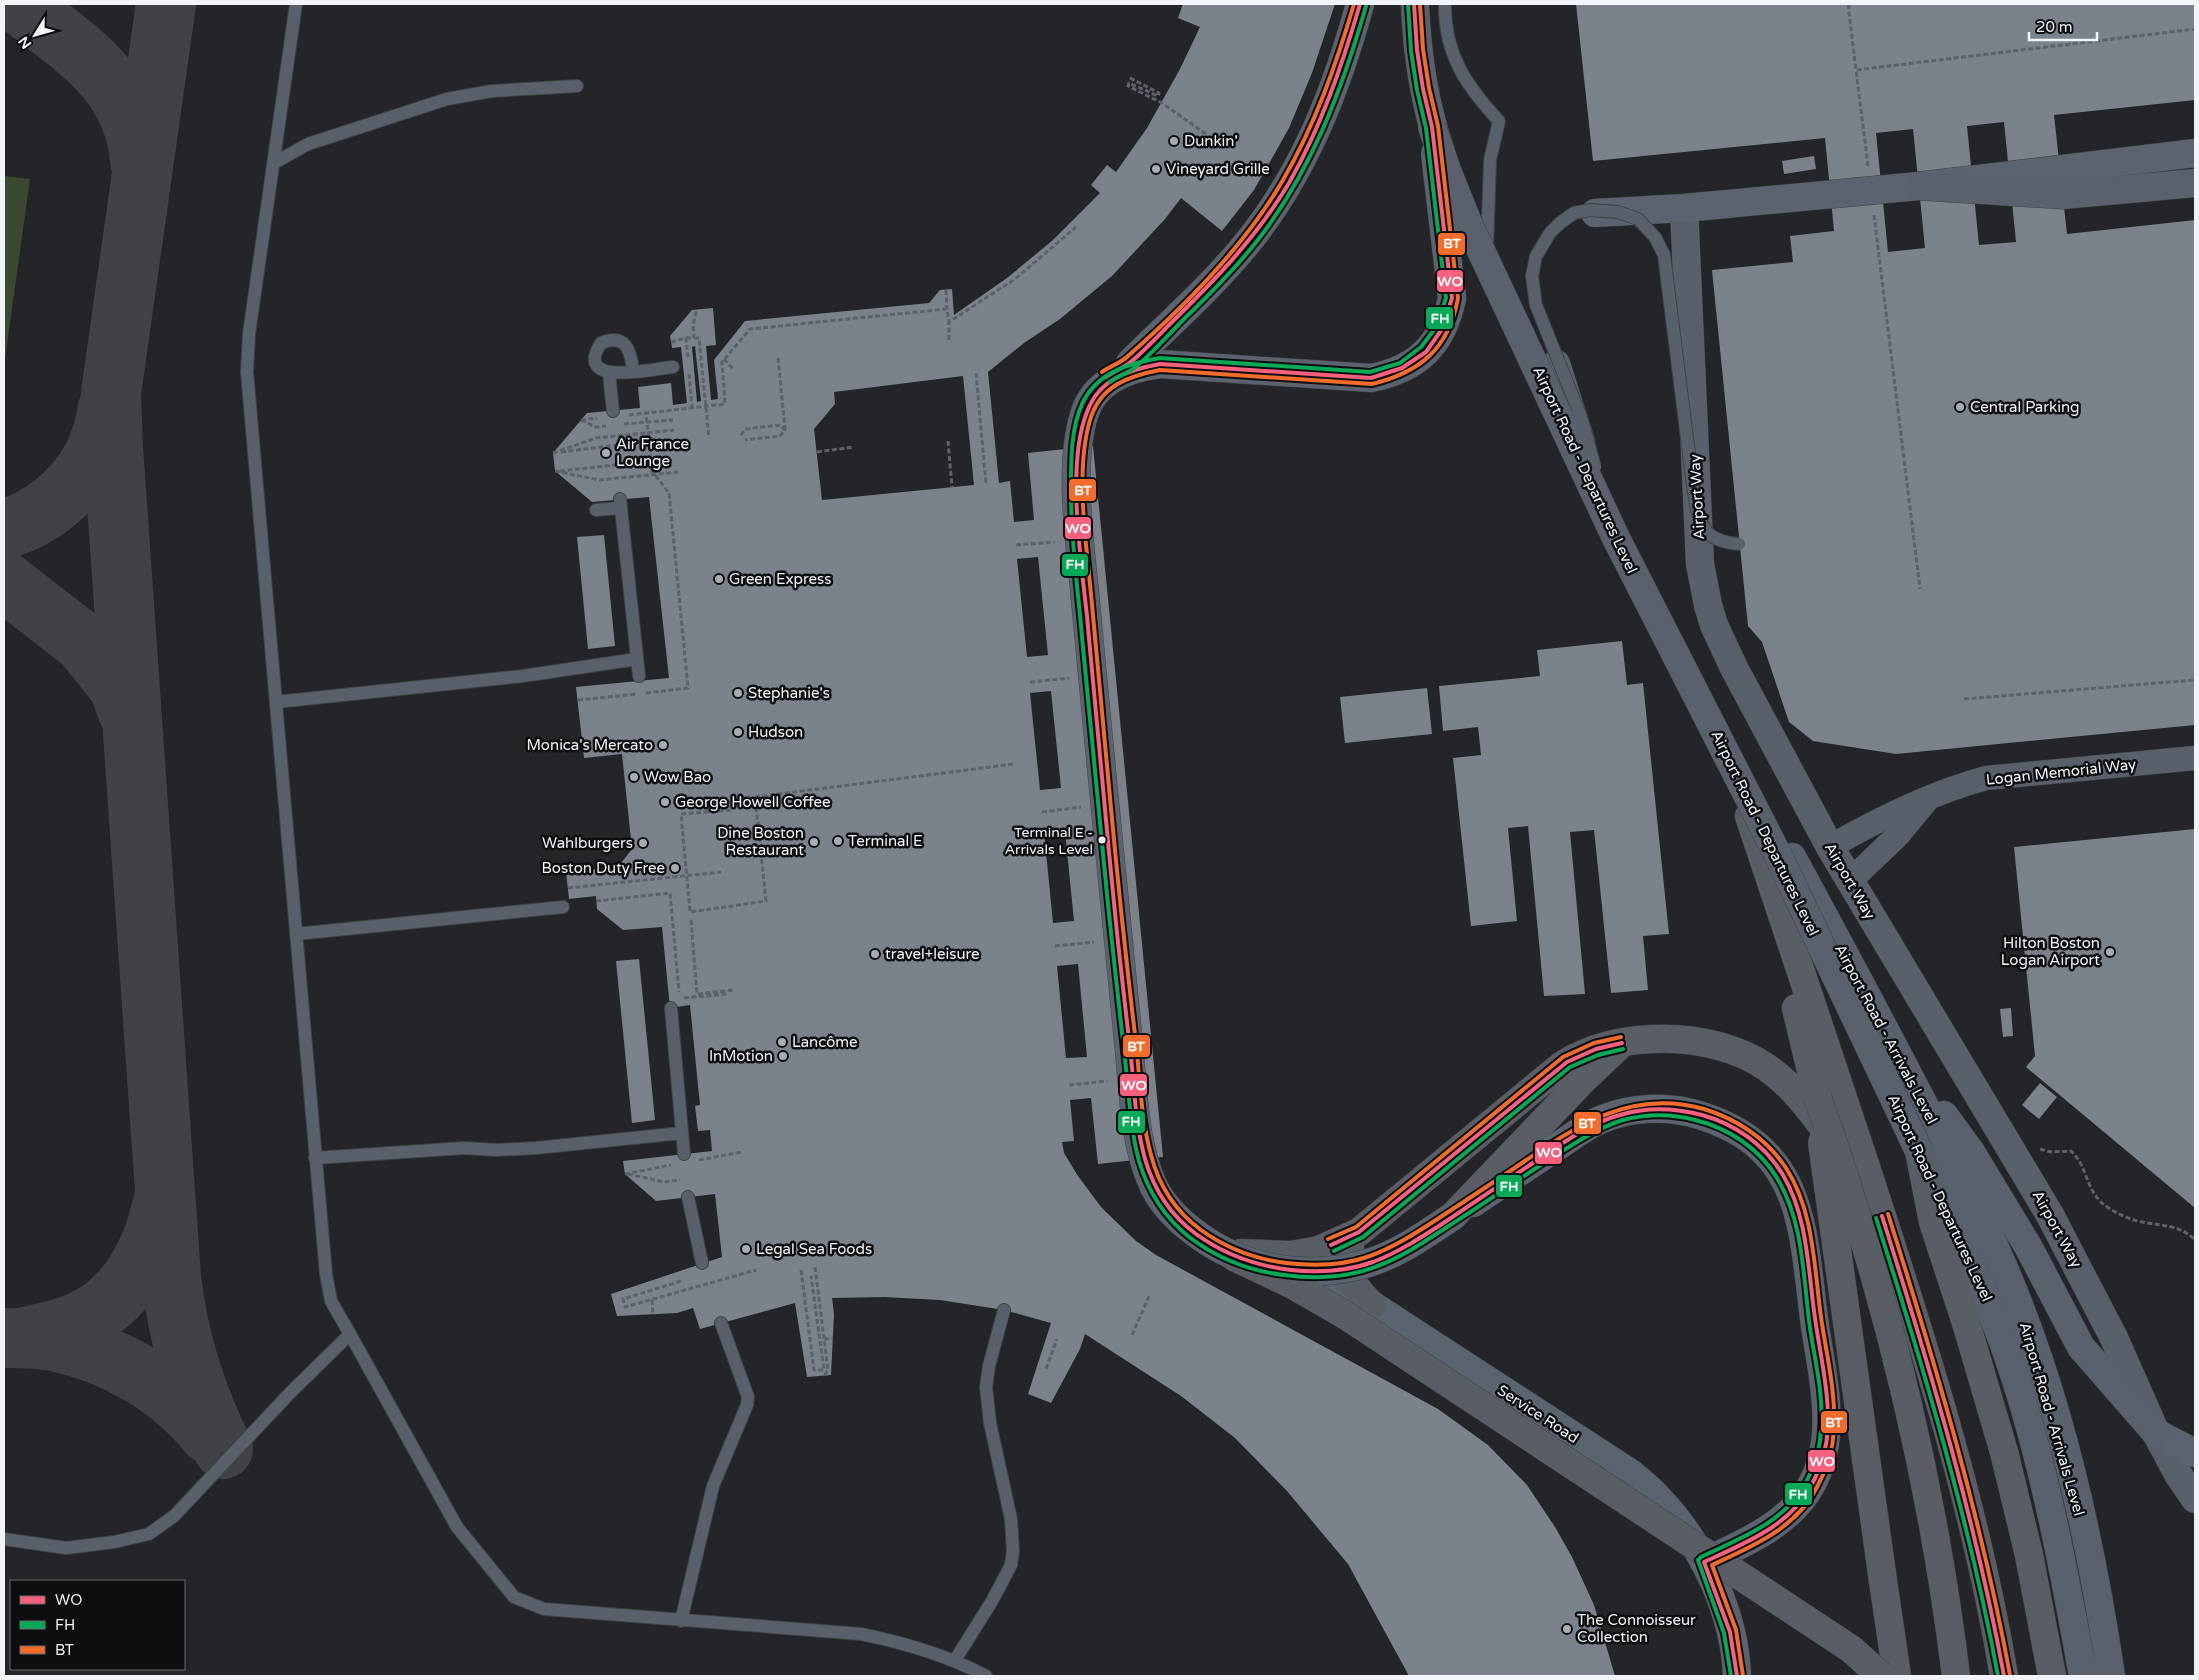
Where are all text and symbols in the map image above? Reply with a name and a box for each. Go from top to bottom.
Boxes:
north arrow [10,10,60,60]
scale bar [2029,10,2096,42]
text: 20 m [2036,18,2073,36]
text: N [15,33,35,52]
place label: Dunkin' [1184,132,1238,150]
marker: Dunkin' [1168,135,1180,147]
place label: Vineyard Grille [1166,160,1270,178]
marker: Vineyard Grille [1150,163,1162,175]
line badge: BT [1437,232,1466,256]
text: BT [1443,235,1461,252]
line badge: WO [1436,269,1464,293]
text: WO [1437,273,1463,290]
line badge: FH [1425,306,1454,330]
text: FH [1430,310,1450,327]
street label: Airport Road - Departures Level [1529,364,1641,576]
place label: Central Parking [1970,398,2080,416]
marker: Central Parking [1954,401,1966,413]
place label: Air France Lounge [616,435,689,470]
marker: Air France Lounge [600,447,612,459]
street label: Airport Way [1686,454,1708,540]
line badge: BT [1068,478,1097,502]
text: BT [1074,482,1092,499]
line badge: WO [1064,516,1092,540]
text: WO [1065,520,1091,537]
line badge: FH [1061,553,1089,577]
text: FH [1065,556,1085,573]
place label: Green Express [729,570,831,588]
marker: Green Express [713,573,725,585]
place label: Stephanie's [748,684,830,702]
marker: Stephanie's [732,687,744,699]
place label: Hudson [748,723,803,741]
marker: Hudson [732,726,744,738]
street label: Airport Road - Departures Level [1707,727,1823,939]
place label: Monica's Mercato [527,736,653,754]
marker: Monica's Mercato [657,739,669,751]
street label: Logan Memorial Way [1985,755,2137,789]
place label: Wow Bao [644,768,711,786]
marker: Wow Bao [628,771,640,783]
place label: George Howell Coffee [675,793,831,811]
marker: George Howell Coffee [659,796,671,808]
place label: Dine Boston Restaurant [717,824,804,859]
place label: Terminal E - Arrivals Level [1005,824,1093,858]
place label: Terminal E [848,832,923,850]
place label: Wahlburgers [542,834,633,852]
marker: Terminal E [832,835,844,847]
marker: Terminal E - Arrivals Level [1097,835,1107,845]
marker: Dine Boston Restaurant [808,836,820,848]
marker: Wahlburgers [637,837,649,849]
street label: Airport Way [1821,839,1879,923]
place label: Boston Duty Free [542,859,665,877]
marker: Boston Duty Free [669,862,681,874]
place label: Hilton Boston Logan Airport [2001,934,2100,969]
street label: Airport Road - Arrivals Level [1831,941,1941,1127]
place label: travel+leisure [885,945,980,963]
marker: Hilton Boston Logan Airport [2104,946,2116,958]
marker: travel+leisure [869,948,881,960]
place label: Lancôme [792,1033,858,1051]
line badge: BT [1122,1034,1151,1058]
marker: Lancôme [776,1036,788,1048]
text: BT [1127,1038,1145,1055]
place label: InMotion [709,1047,773,1065]
marker: InMotion [777,1050,789,1062]
line badge: WO [1119,1073,1148,1097]
text: WO [1121,1077,1147,1094]
street label: Airport Road - Departures Level [1884,1092,1996,1304]
line badge: FH [1117,1110,1146,1134]
line badge: BT [1573,1111,1602,1135]
text: FH [1121,1113,1141,1130]
text: BT [1578,1115,1596,1132]
line badge: WO [1534,1141,1563,1165]
text: WO [1536,1144,1562,1161]
line badge: FH [1495,1174,1523,1198]
text: FH [1499,1178,1519,1195]
street label: Airport Way [2028,1187,2086,1271]
place label: Legal Sea Foods [756,1240,872,1258]
marker: Legal Sea Foods [740,1243,752,1255]
street label: Airport Road - Arrivals Level [2016,1320,2088,1518]
street label: Service Road [1494,1381,1582,1447]
line badge: BT [1820,1410,1848,1434]
text: BT [1825,1414,1843,1431]
line badge: WO [1807,1449,1836,1473]
text: WO [1809,1453,1835,1470]
line badge: FH [1784,1482,1813,1506]
text: FH [1788,1486,1808,1503]
legend [10,1580,185,1670]
text: WO [55,1591,82,1609]
place label: The Connoisseur Collection [1577,1611,1696,1646]
text: FH [55,1616,75,1634]
marker: The Connoisseur Collection [1561,1623,1573,1635]
text: BT [55,1641,74,1659]

